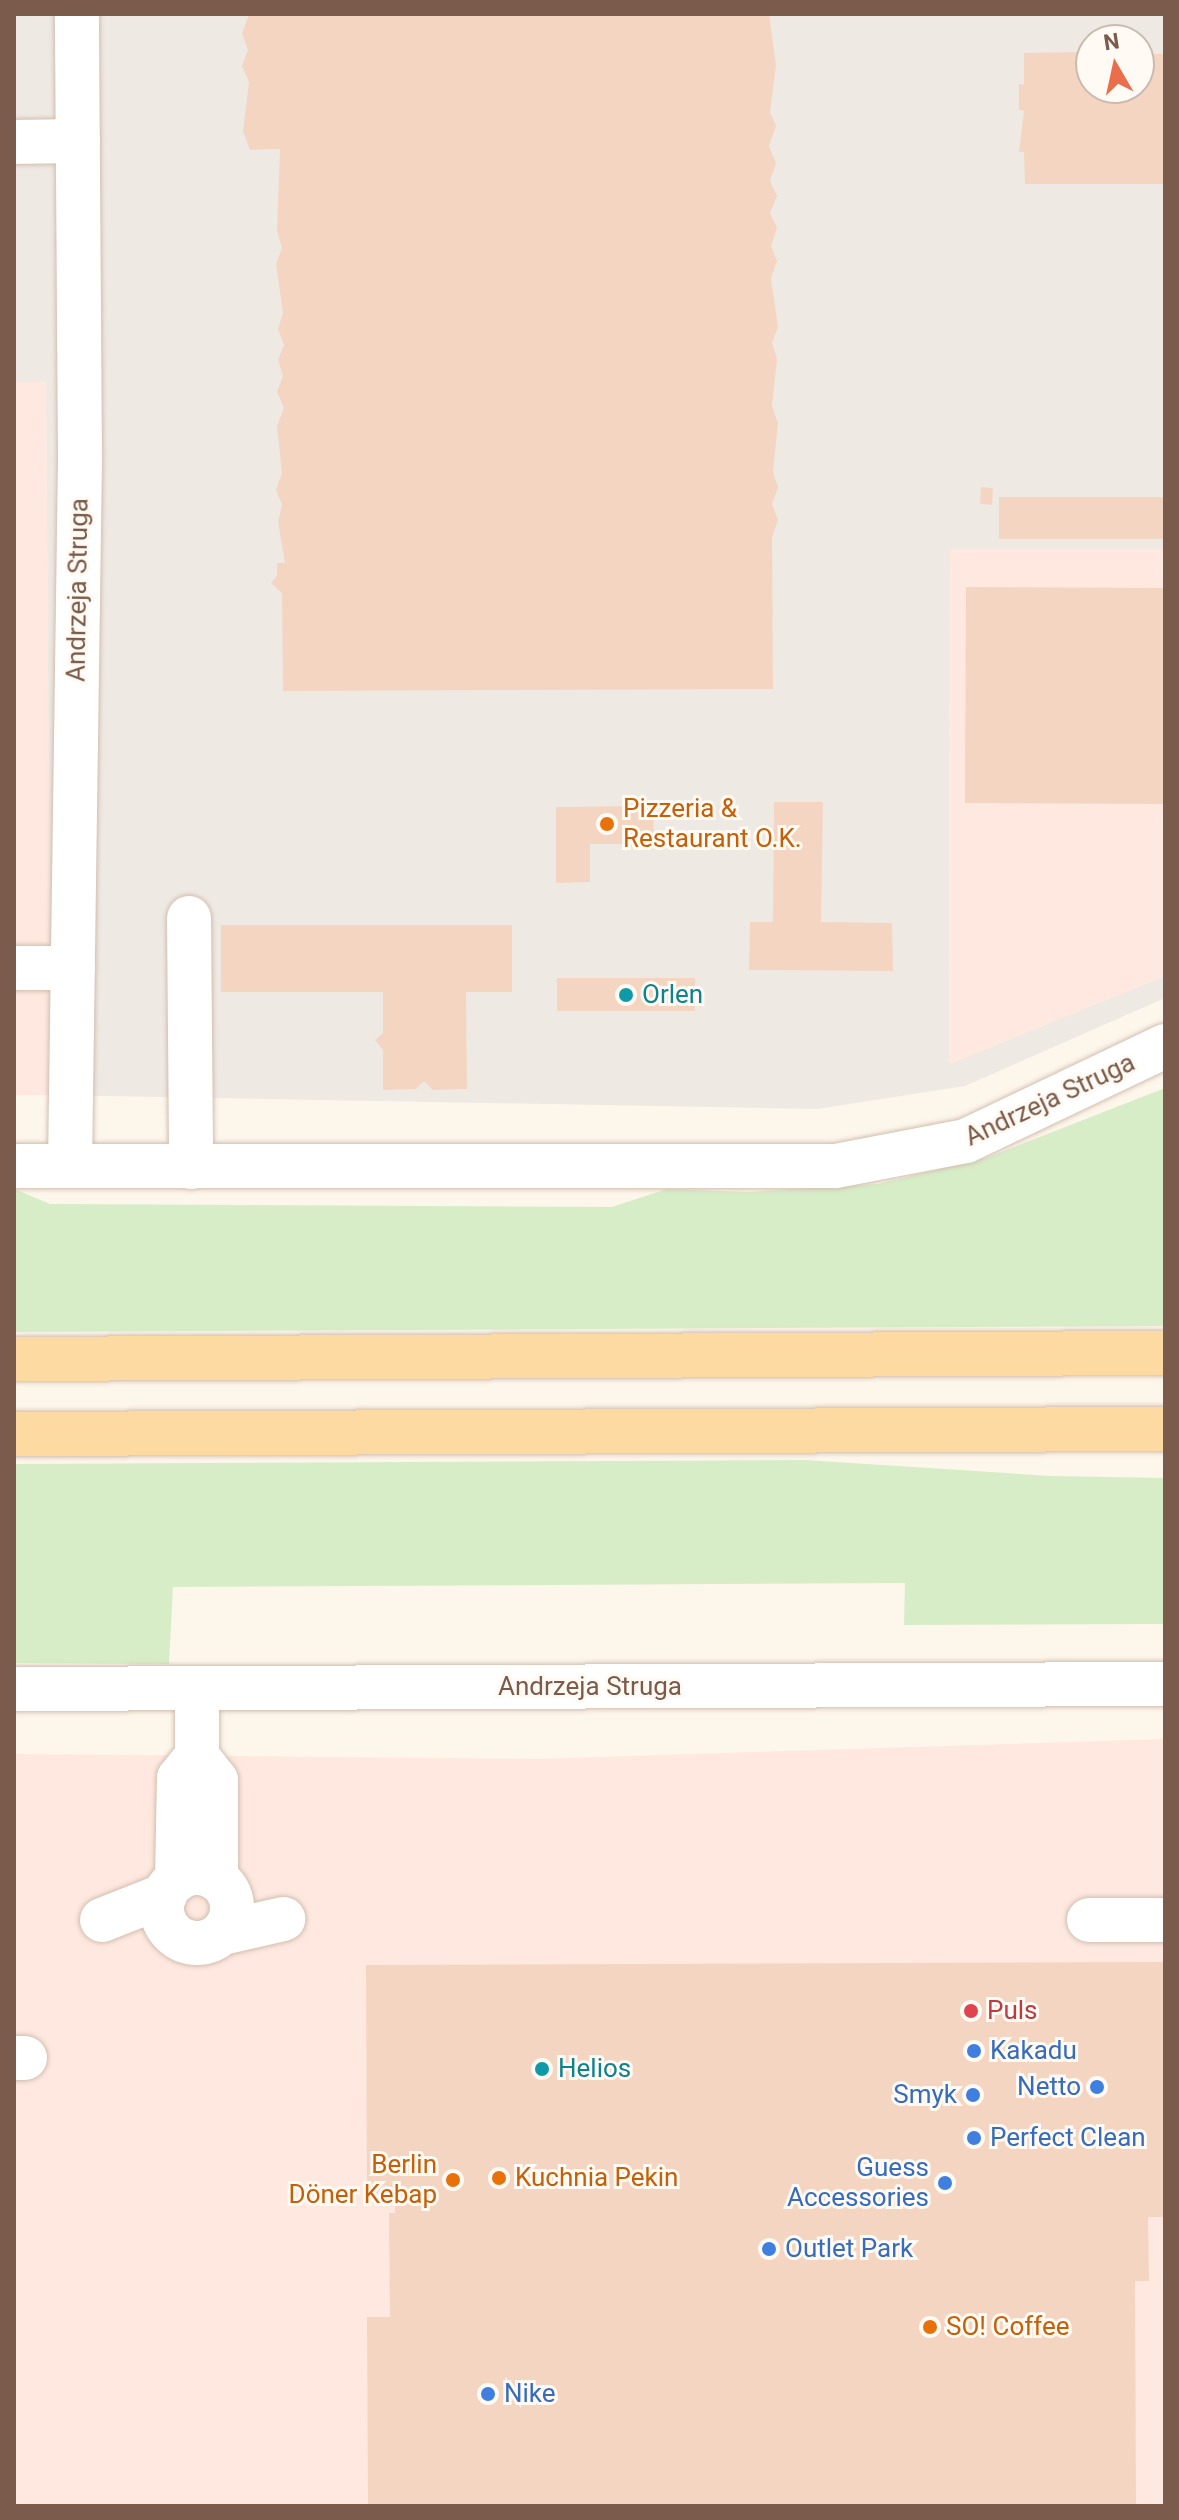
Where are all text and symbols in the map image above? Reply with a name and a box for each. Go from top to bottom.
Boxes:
north arrow [1075,24,1155,104]
text: N [1102,28,1121,55]
street label: Andrzeja Struga [61,498,95,682]
place label: Pizzeria & Restaurant O.K. [623,793,802,854]
marker: Pizzeria & Restaurant O.K. [598,815,616,833]
place label: Orlen [642,979,703,1011]
marker: Orlen [617,986,635,1004]
street label: Andrzeja Struga [960,1047,1140,1153]
street label: Andrzeja Struga [498,1671,682,1703]
place label: Puls [987,1995,1037,2027]
marker: Puls [962,2002,980,2020]
place label: Kakadu [990,2035,1077,2067]
marker: Kakadu [965,2042,983,2060]
place label: Helios [558,2053,631,2085]
marker: Helios [533,2060,551,2078]
place label: Netto [1017,2071,1081,2103]
marker: Netto [1088,2078,1106,2096]
place label: Smyk [893,2079,957,2111]
marker: Smyk [964,2086,982,2104]
place label: Perfect Clean [990,2122,1146,2154]
marker: Perfect Clean [965,2129,983,2147]
place label: Berlin Döner Kebap [289,2149,437,2210]
place label: Guess Accessories [787,2152,929,2214]
place label: Kuchnia Pekin [515,2162,678,2194]
marker: Kuchnia Pekin [490,2169,508,2187]
marker: Berlin Döner Kebap [444,2171,462,2189]
marker: Guess Accessories [936,2174,954,2192]
place label: Outlet Park [785,2233,913,2265]
marker: Outlet Park [760,2240,778,2258]
place label: SO! Coffee [946,2311,1070,2343]
marker: SO! Coffee [921,2318,939,2336]
place label: Nike [504,2378,556,2410]
marker: Nike [479,2385,497,2403]

